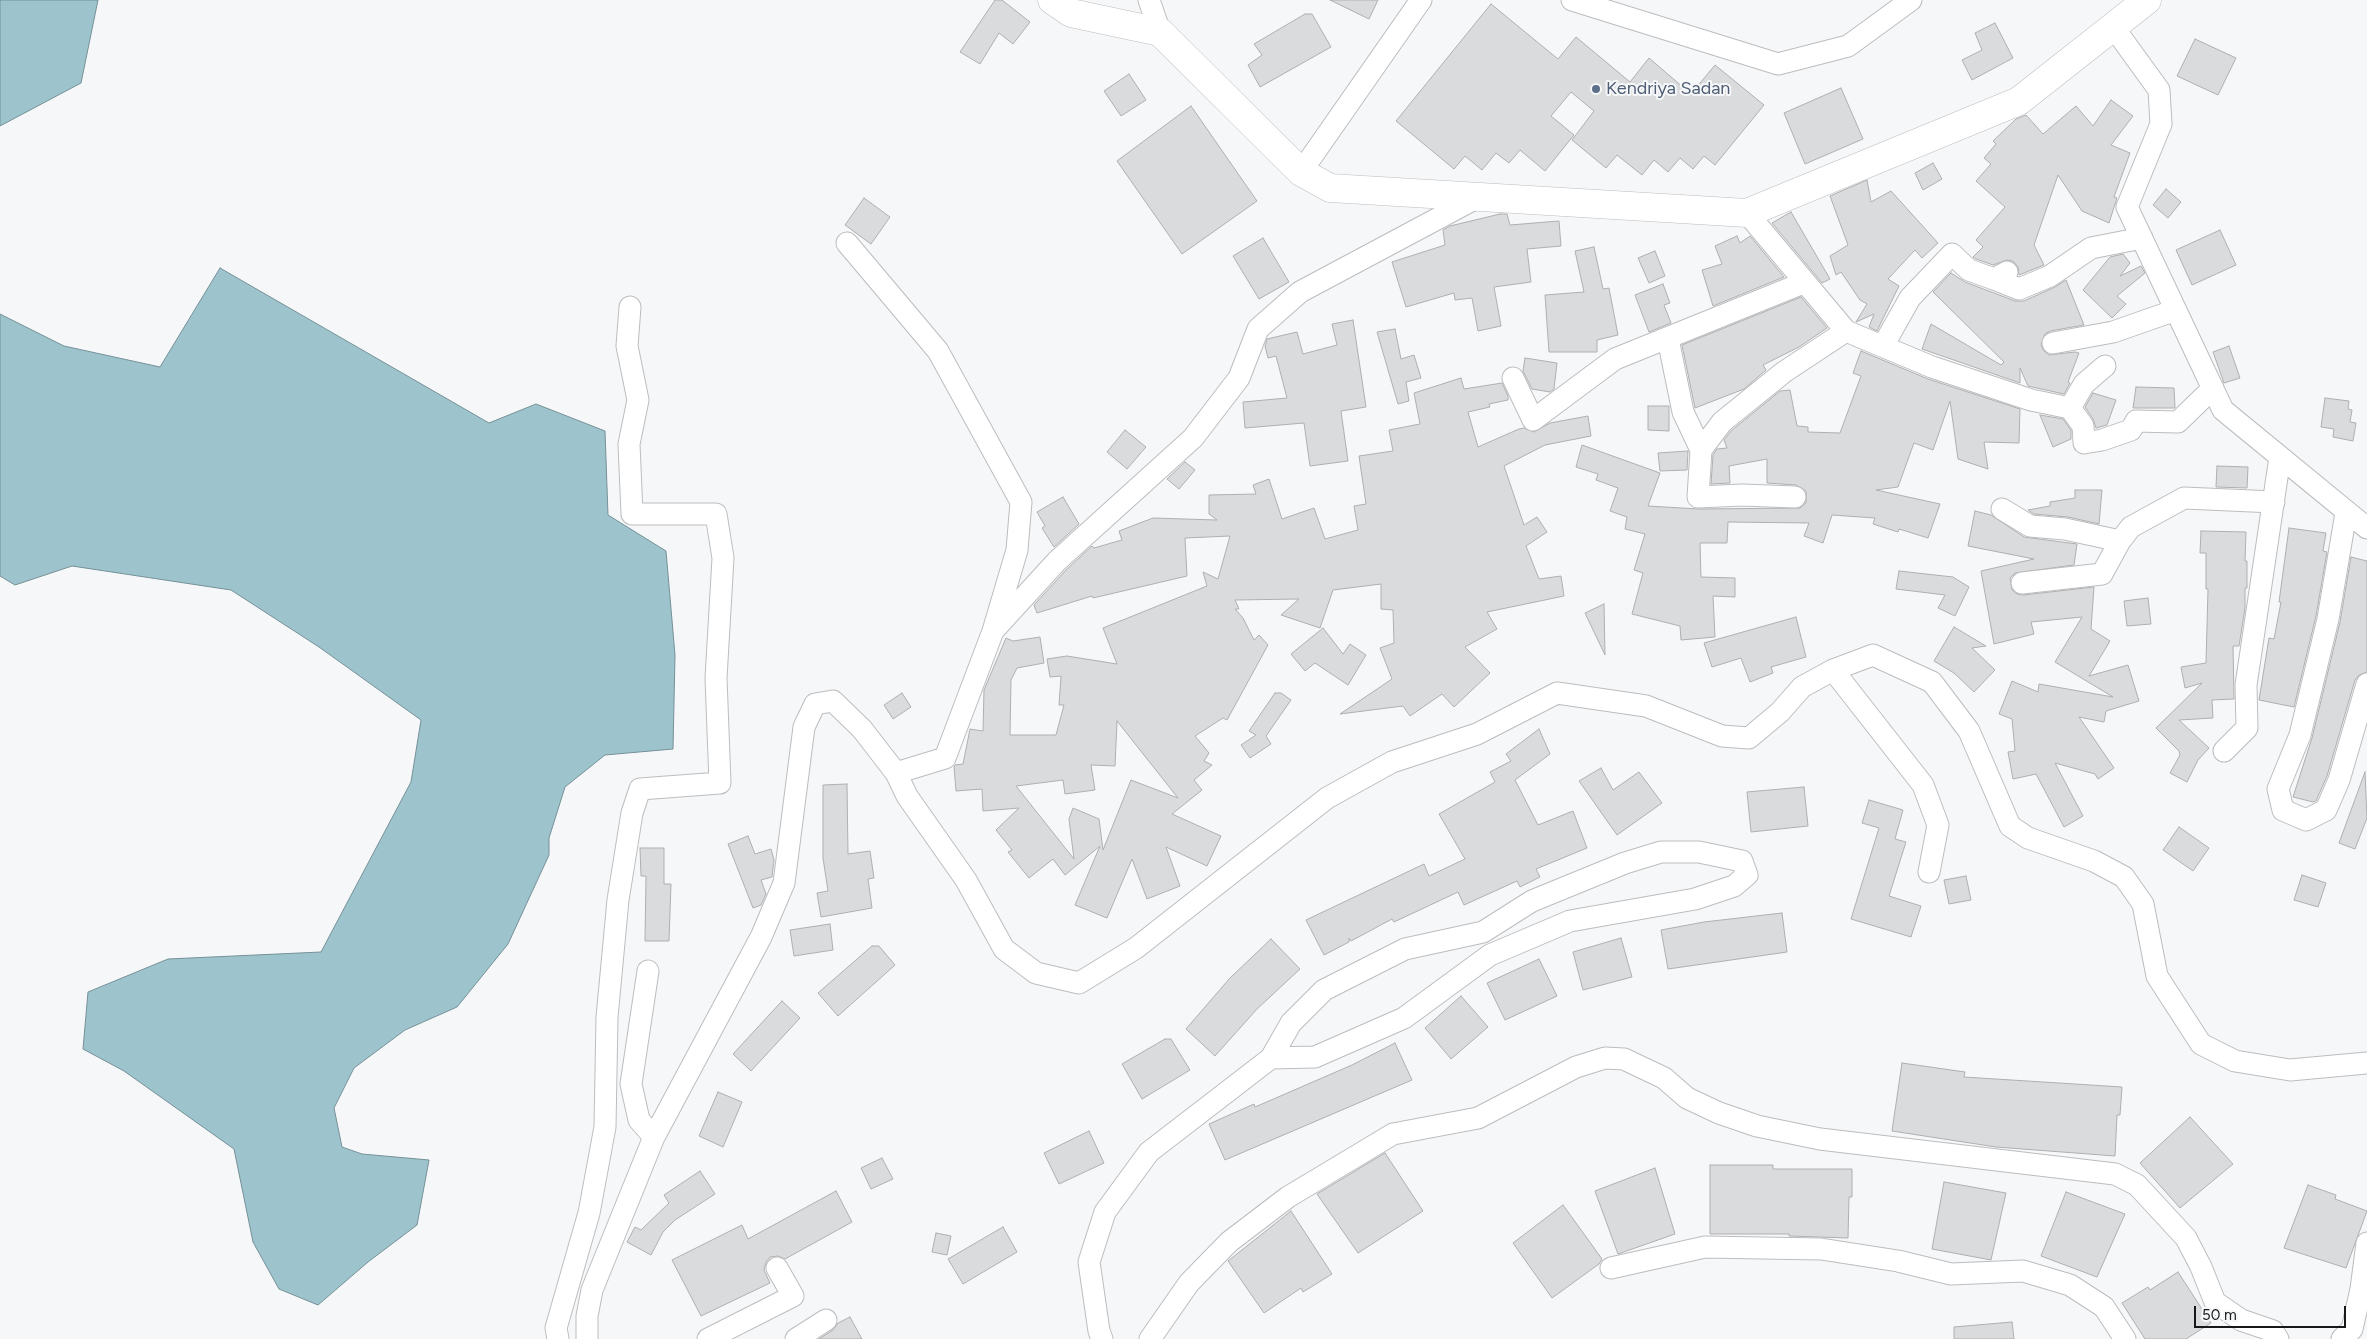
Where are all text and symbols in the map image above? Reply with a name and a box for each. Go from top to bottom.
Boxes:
place label: Kendriya Sadan [1606,78,1730,100]
marker: Kendriya Sadan [1590,83,1602,95]
scale bar [2197,1296,2350,1328]
text: 50 m [2202,1306,2237,1324]

